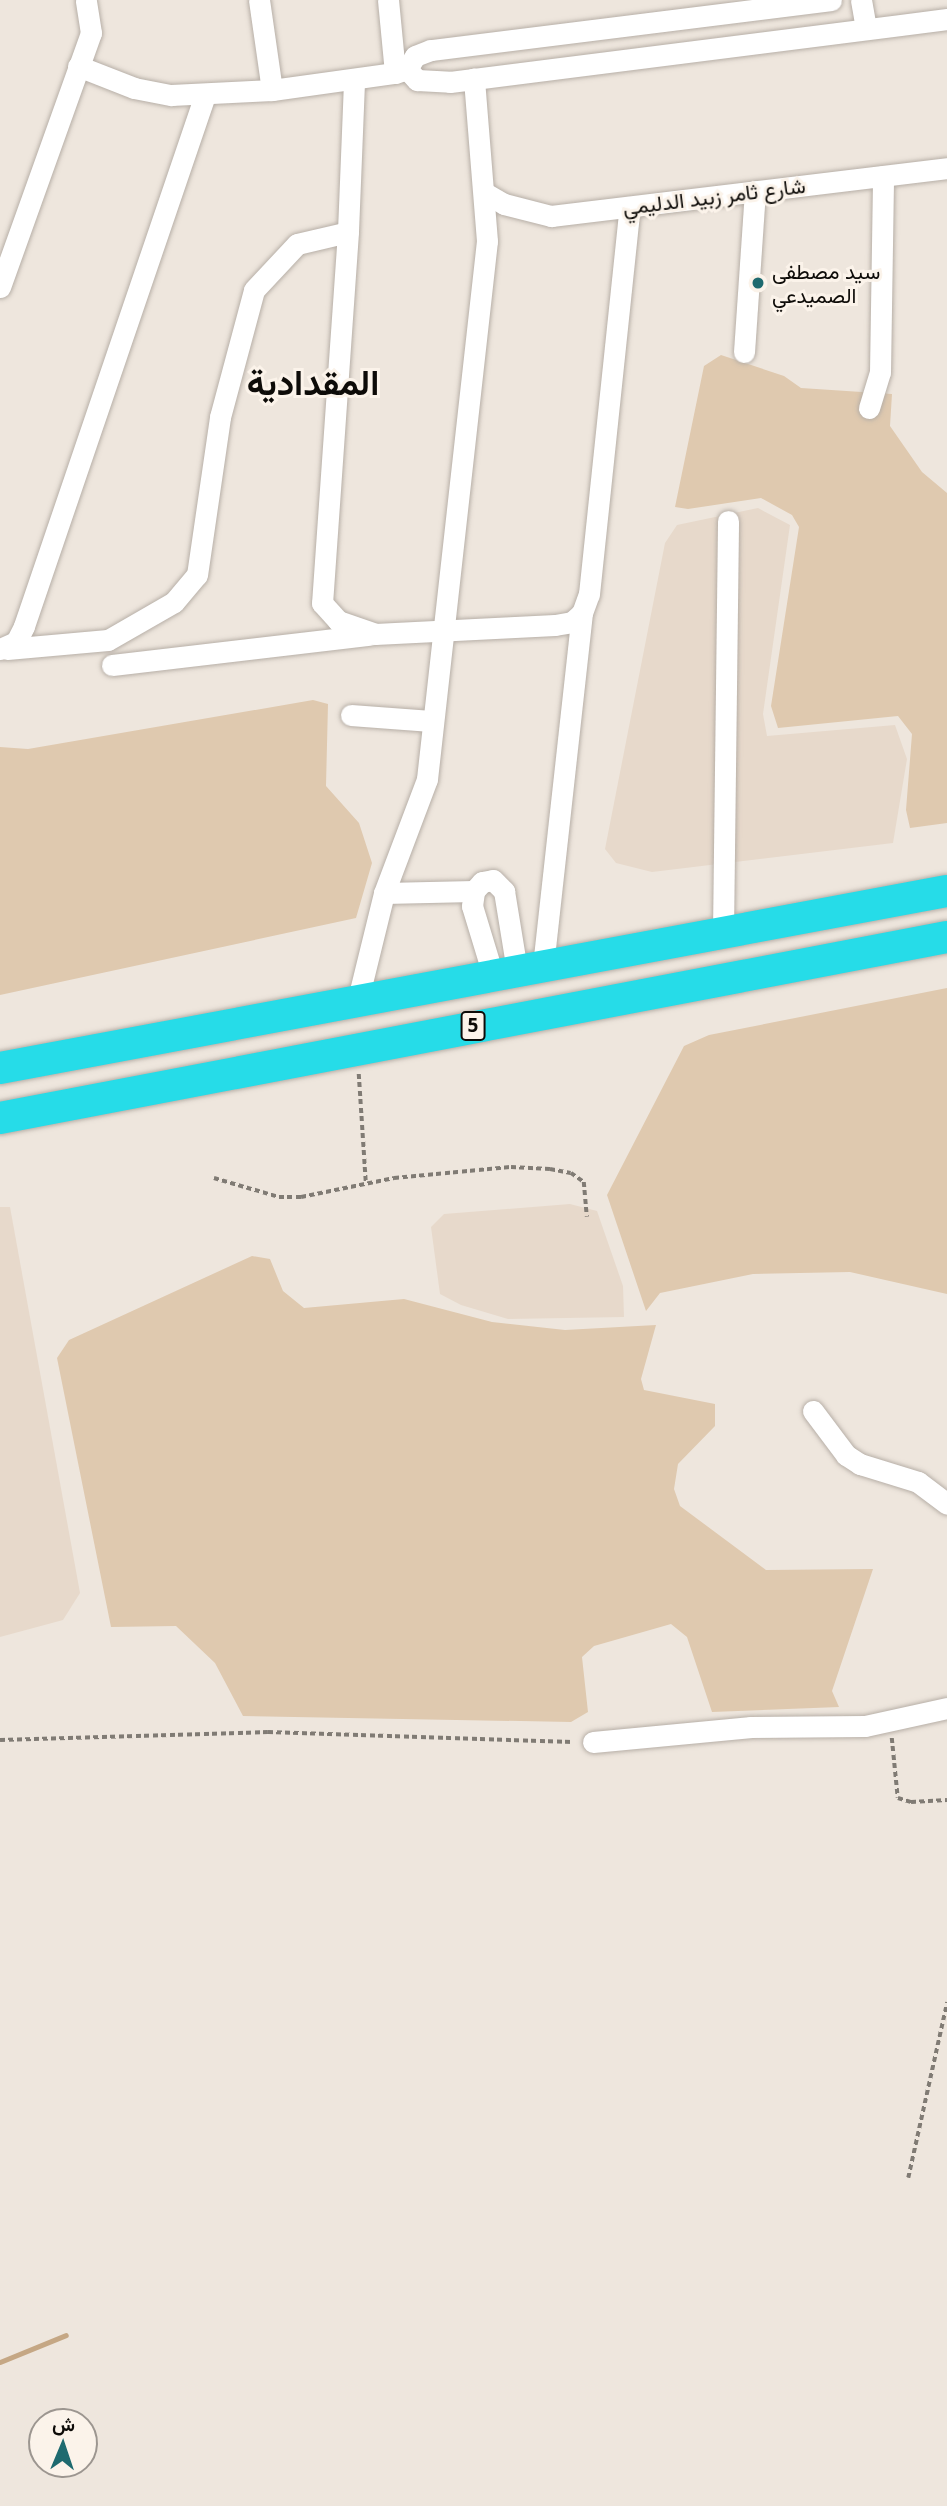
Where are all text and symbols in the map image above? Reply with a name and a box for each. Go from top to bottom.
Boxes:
street label: شارع ثامر زبيد الدليمي [621,172,807,220]
place label: سيد مصطفى الصميدعي [772,258,880,308]
marker: سيد مصطفى الصميدعي [750,275,766,291]
district label: المقدادیة [247,361,379,403]
road number: 5 [459,1010,487,1042]
north arrow [28,2408,98,2478]
text: ش [52,2411,76,2437]

